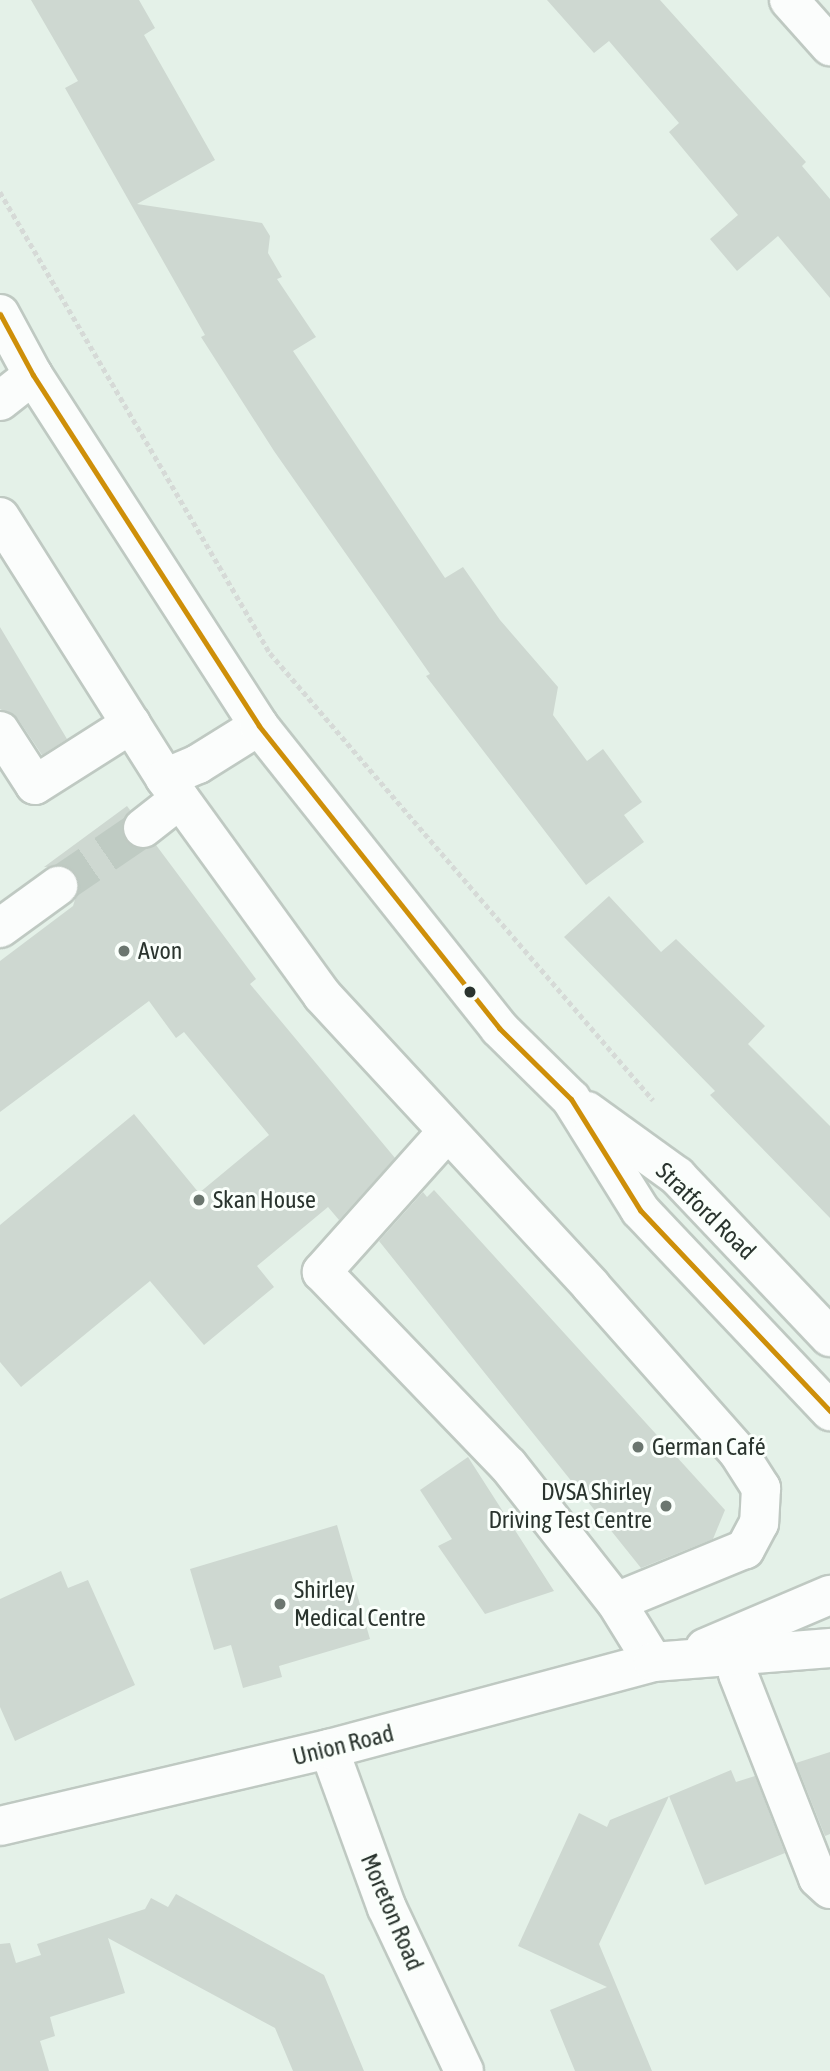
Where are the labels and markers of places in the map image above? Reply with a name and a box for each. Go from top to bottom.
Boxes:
place label: Avon [138,937,182,965]
marker: Avon [116,943,132,959]
unlabelled marker [463,985,477,999]
place label: Skan House [213,1186,316,1214]
marker: Skan House [191,1192,207,1208]
place label: German Café [652,1433,766,1461]
marker: German Café [630,1439,646,1455]
place label: DVSA Shirley Driving Test Centre [488,1478,652,1534]
marker: DVSA Shirley Driving Test Centre [658,1498,674,1514]
place label: Shirley Medical Centre [294,1576,426,1632]
marker: Shirley Medical Centre [272,1596,288,1612]

